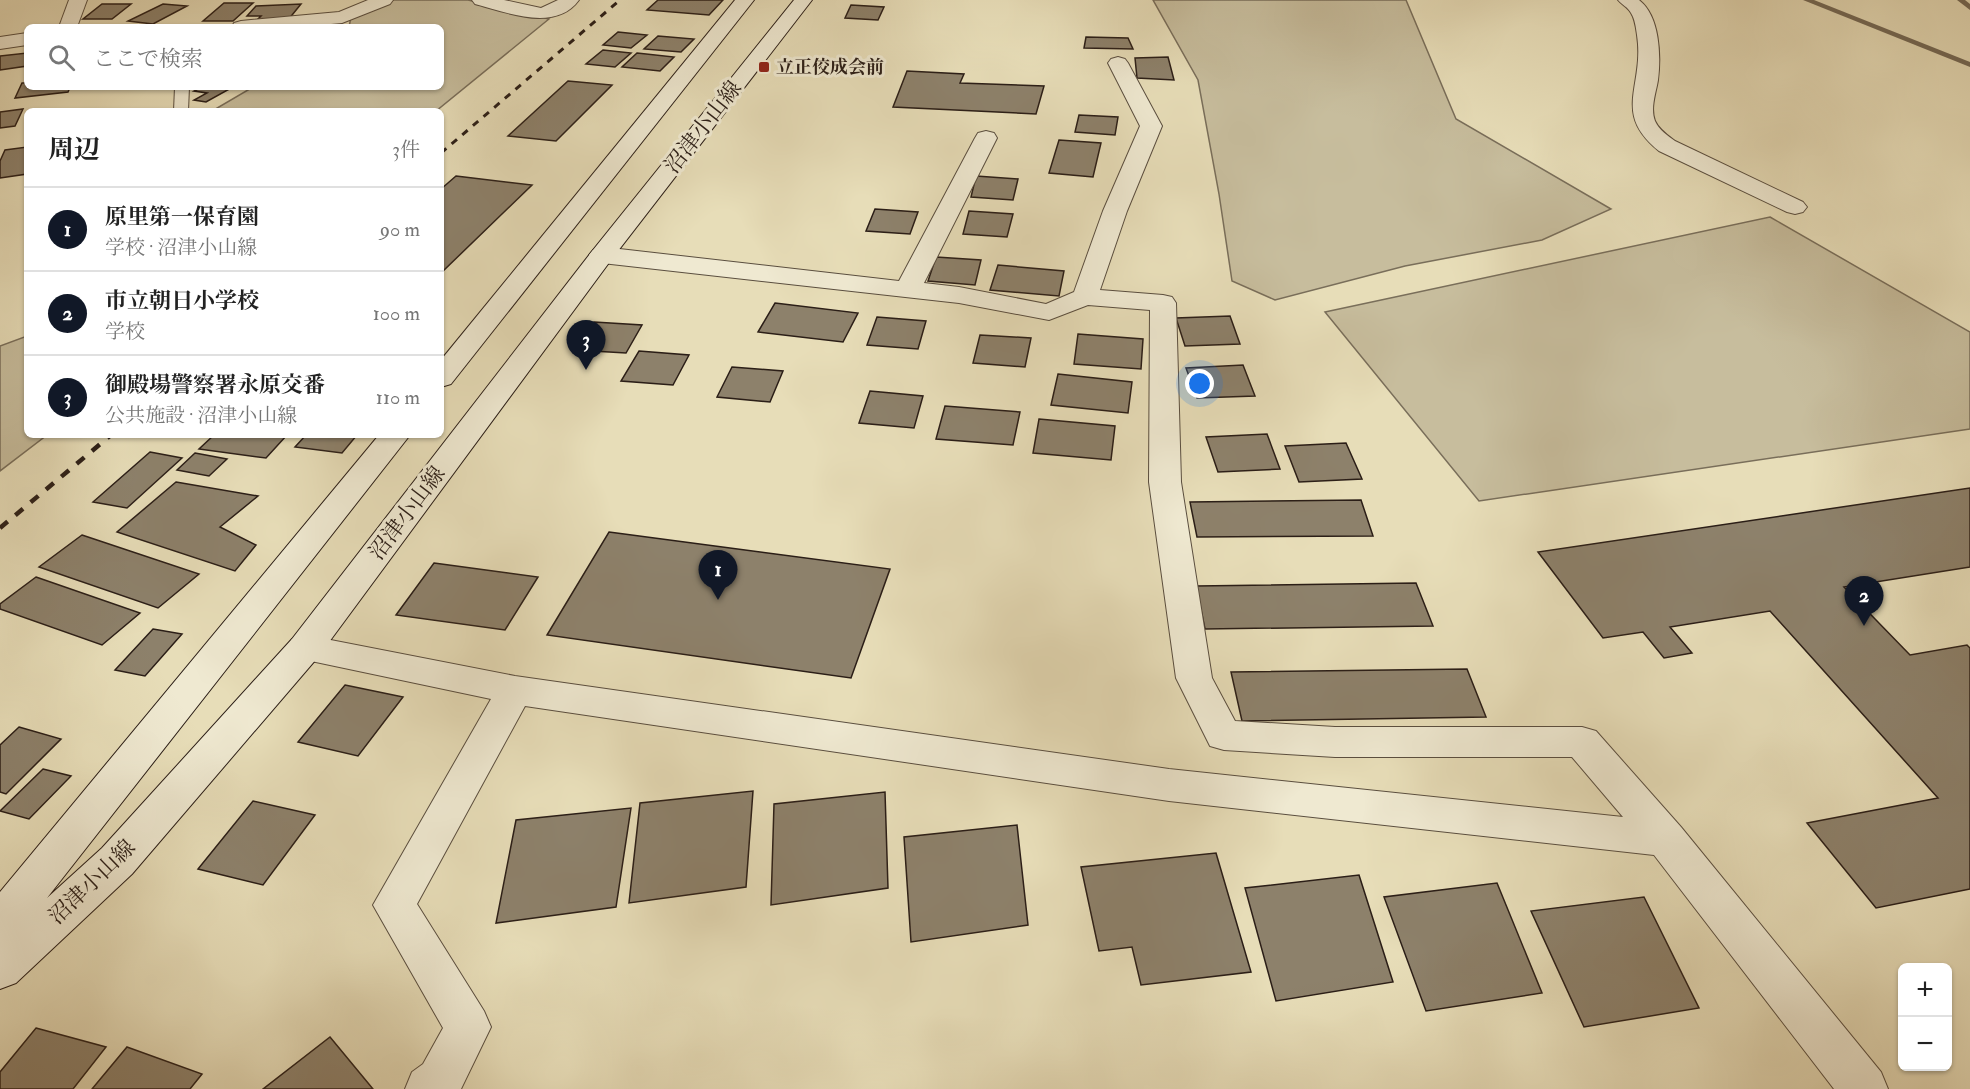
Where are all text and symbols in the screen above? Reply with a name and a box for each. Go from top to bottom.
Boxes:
search box [24,24,444,90]
icon: search [45,41,78,74]
text: ここで検索 [93,45,203,73]
place label: 立正佼成会前 [776,56,884,79]
marker: 立正佼成会前 [757,60,771,74]
street label: 沼津小山線 [658,75,748,179]
text: 周辺 [48,134,100,166]
text: 3件 [392,137,420,162]
text: 原里第一保育園 [105,203,259,231]
text: 1 [64,217,71,242]
text: 90 m [380,217,420,242]
text: 学校 · 沼津小山線 [105,235,257,260]
text: 市立朝日小学校 [105,287,259,315]
text: 2 [62,301,73,326]
text: 100 m [373,301,420,326]
text: 学校 [105,319,145,344]
pin: 3 [566,320,606,370]
your location [1185,369,1214,398]
text: 御殿場警察署永原交番 [105,371,325,399]
text: 3 [64,385,71,410]
text: 110 m [376,385,420,410]
text: 公共施設 · 沼津小山線 [105,403,297,428]
street label: 沼津小山線 [363,461,451,565]
pin: 1 [698,550,738,600]
pin: 2 [1844,576,1884,626]
street label: 沼津小山線 [43,834,141,930]
map controls [1898,963,1952,1071]
button: + [1898,963,1952,1017]
button: − [1898,1017,1952,1071]

